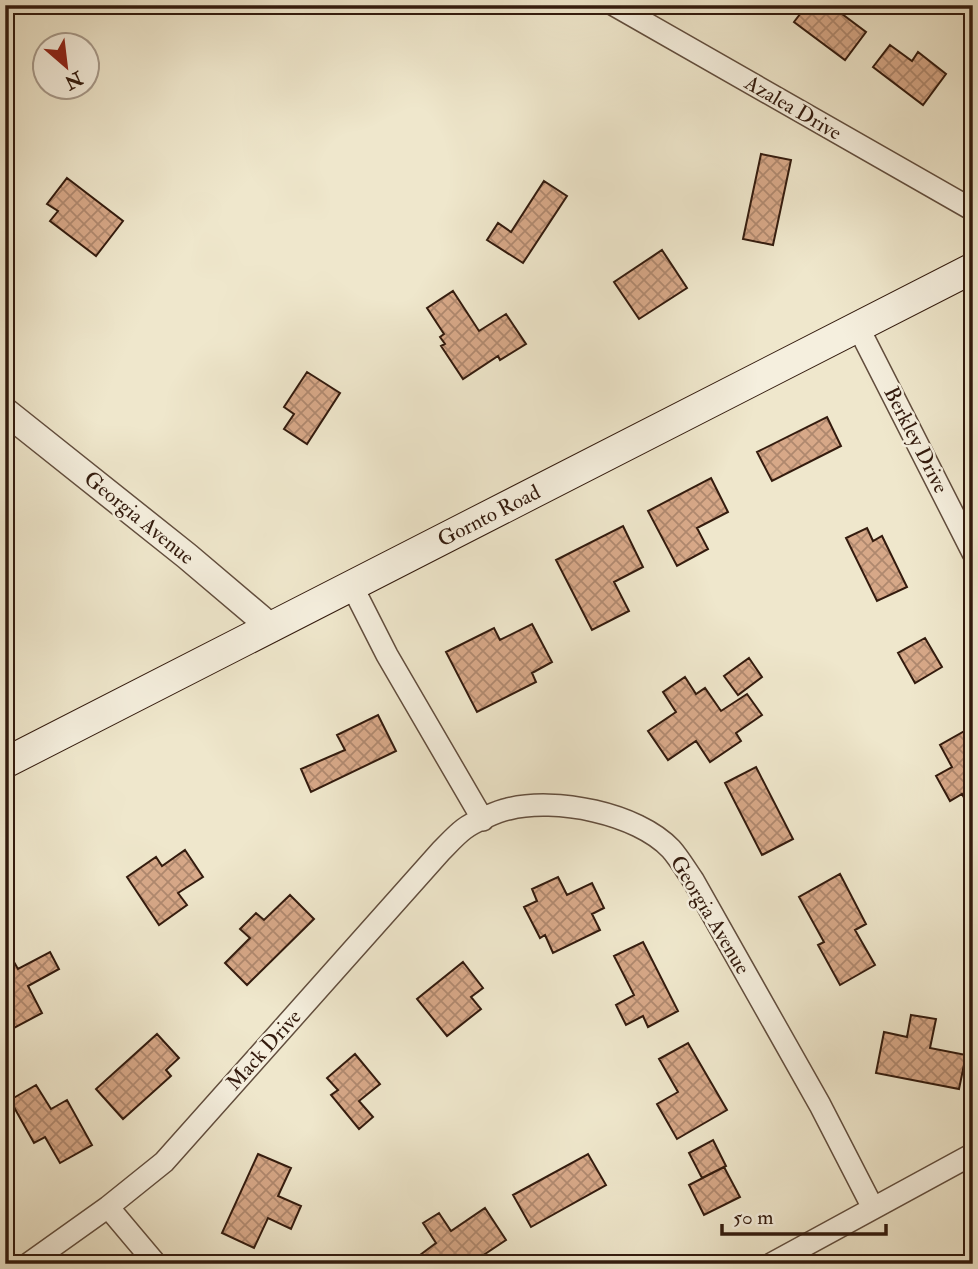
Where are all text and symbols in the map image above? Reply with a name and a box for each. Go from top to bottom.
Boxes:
north arrow [32,32,102,102]
text: N [59,65,88,95]
street label: Azalea Drive [739,69,846,147]
street label: Berkley Drive [878,382,954,498]
street label: Georgia Avenue [78,465,200,571]
street label: Gornto Road [433,478,545,553]
street label: Georgia Avenue [664,851,756,980]
street label: Mack Drive [221,1004,308,1096]
scale bar [722,1192,887,1236]
text: 50 m [733,1204,774,1231]

